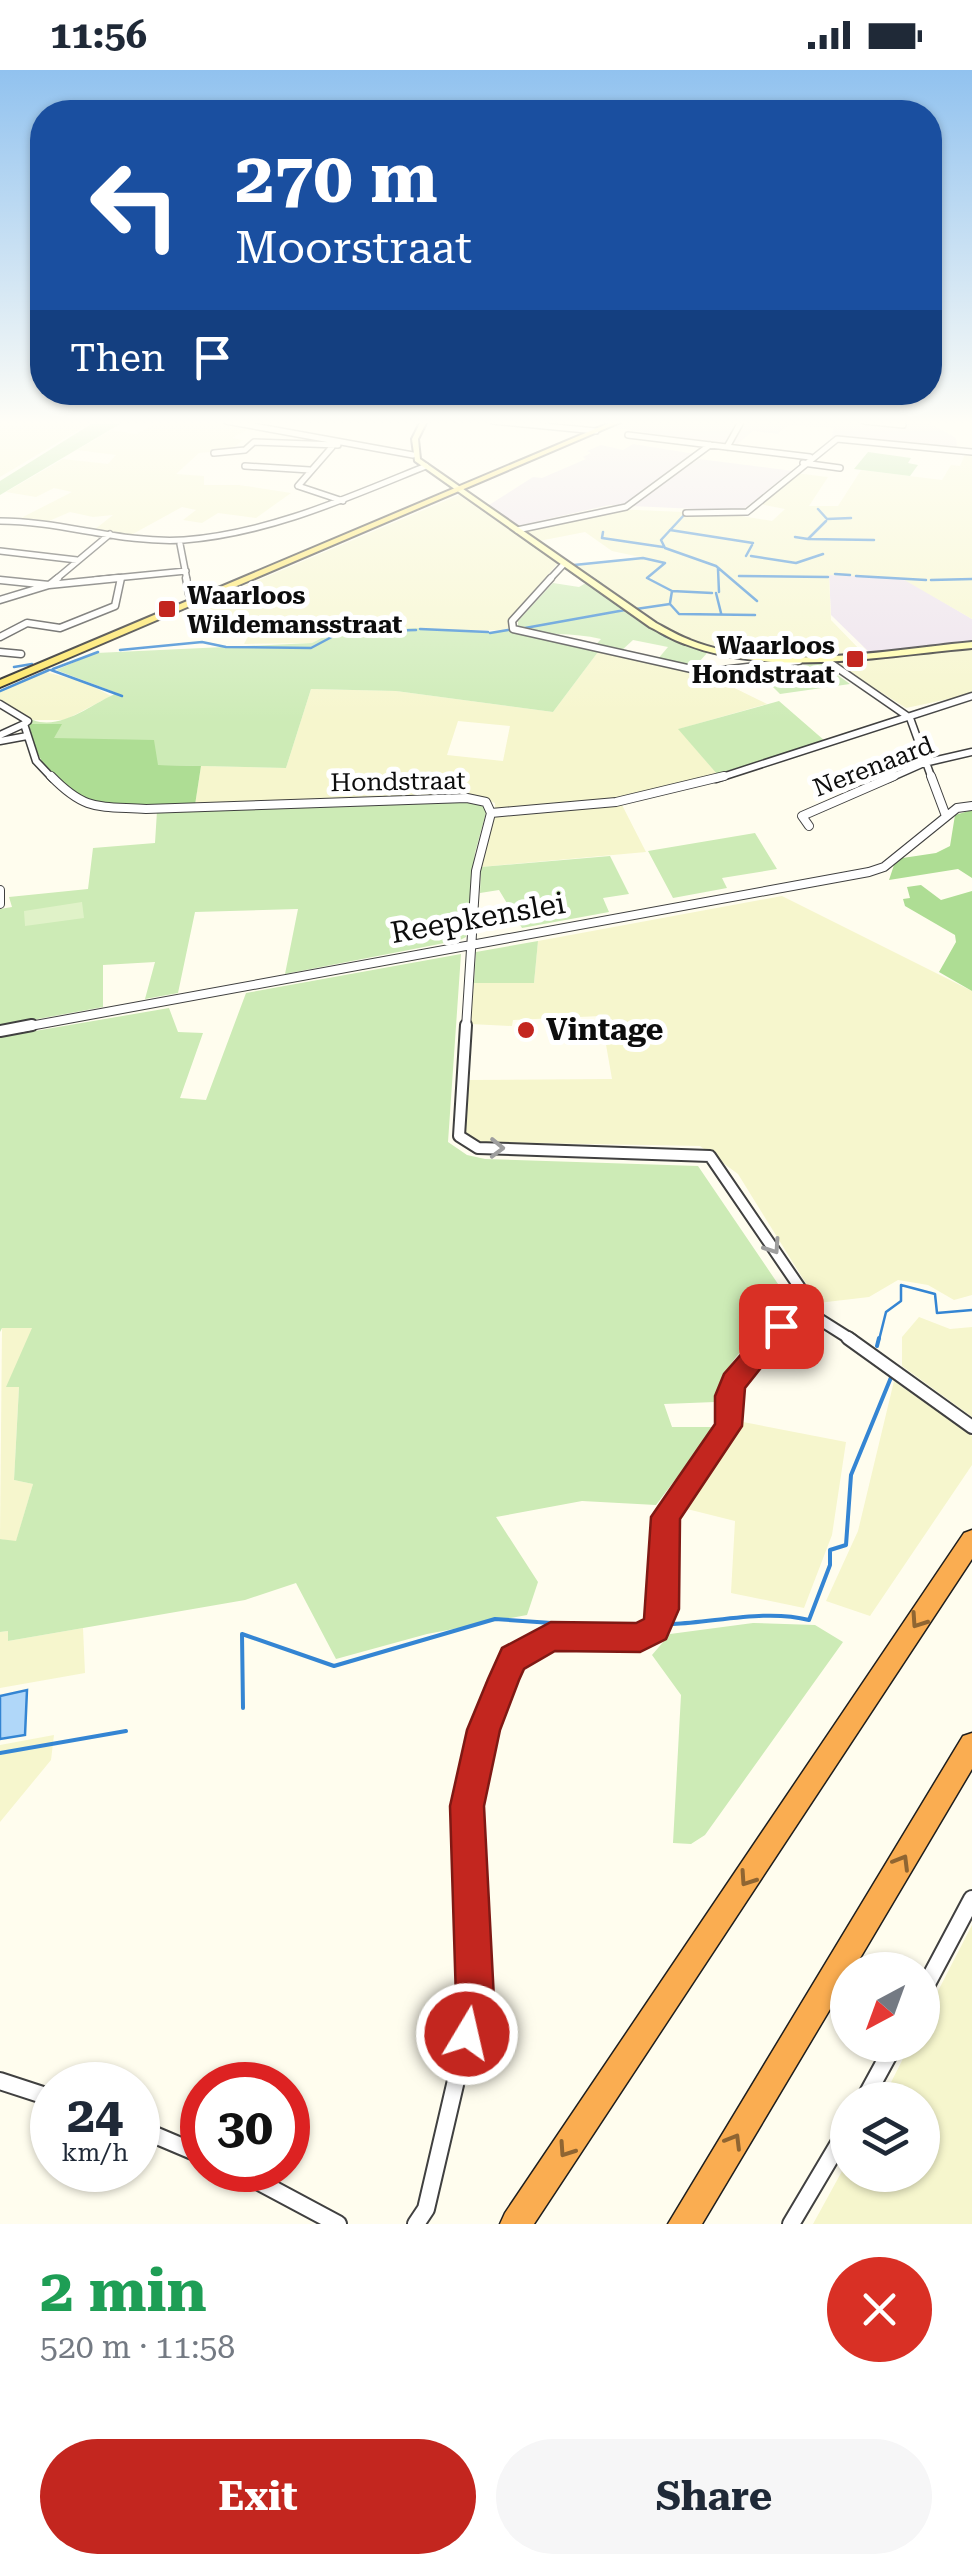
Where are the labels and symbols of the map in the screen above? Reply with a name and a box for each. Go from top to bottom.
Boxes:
place label: Waarloos Wildemansstraat [187,581,402,639]
marker: Waarloos Wildemansstraat [156,598,178,620]
place label: Waarloos Hondstraat [692,631,835,689]
marker: Waarloos Hondstraat [844,648,866,670]
street label: Nerenaard [809,730,937,803]
street label: Hondstraat [330,766,466,797]
street label: Reepkenslei [388,885,568,950]
place label: Vintage [546,1012,663,1047]
marker: Vintage [515,1019,537,1041]
one-way arrow [490,1137,505,1159]
one-way arrow [761,1235,779,1254]
pin [739,1284,824,1369]
one-way arrow [911,1611,930,1629]
one-way arrow [890,1855,909,1873]
one-way arrow [740,1869,759,1887]
north arrow [830,1952,940,2062]
position arrow [415,1982,519,2086]
speed limit sign: 30 [180,2062,310,2192]
one-way arrow [722,2134,741,2152]
one-way arrow [560,2138,578,2157]

